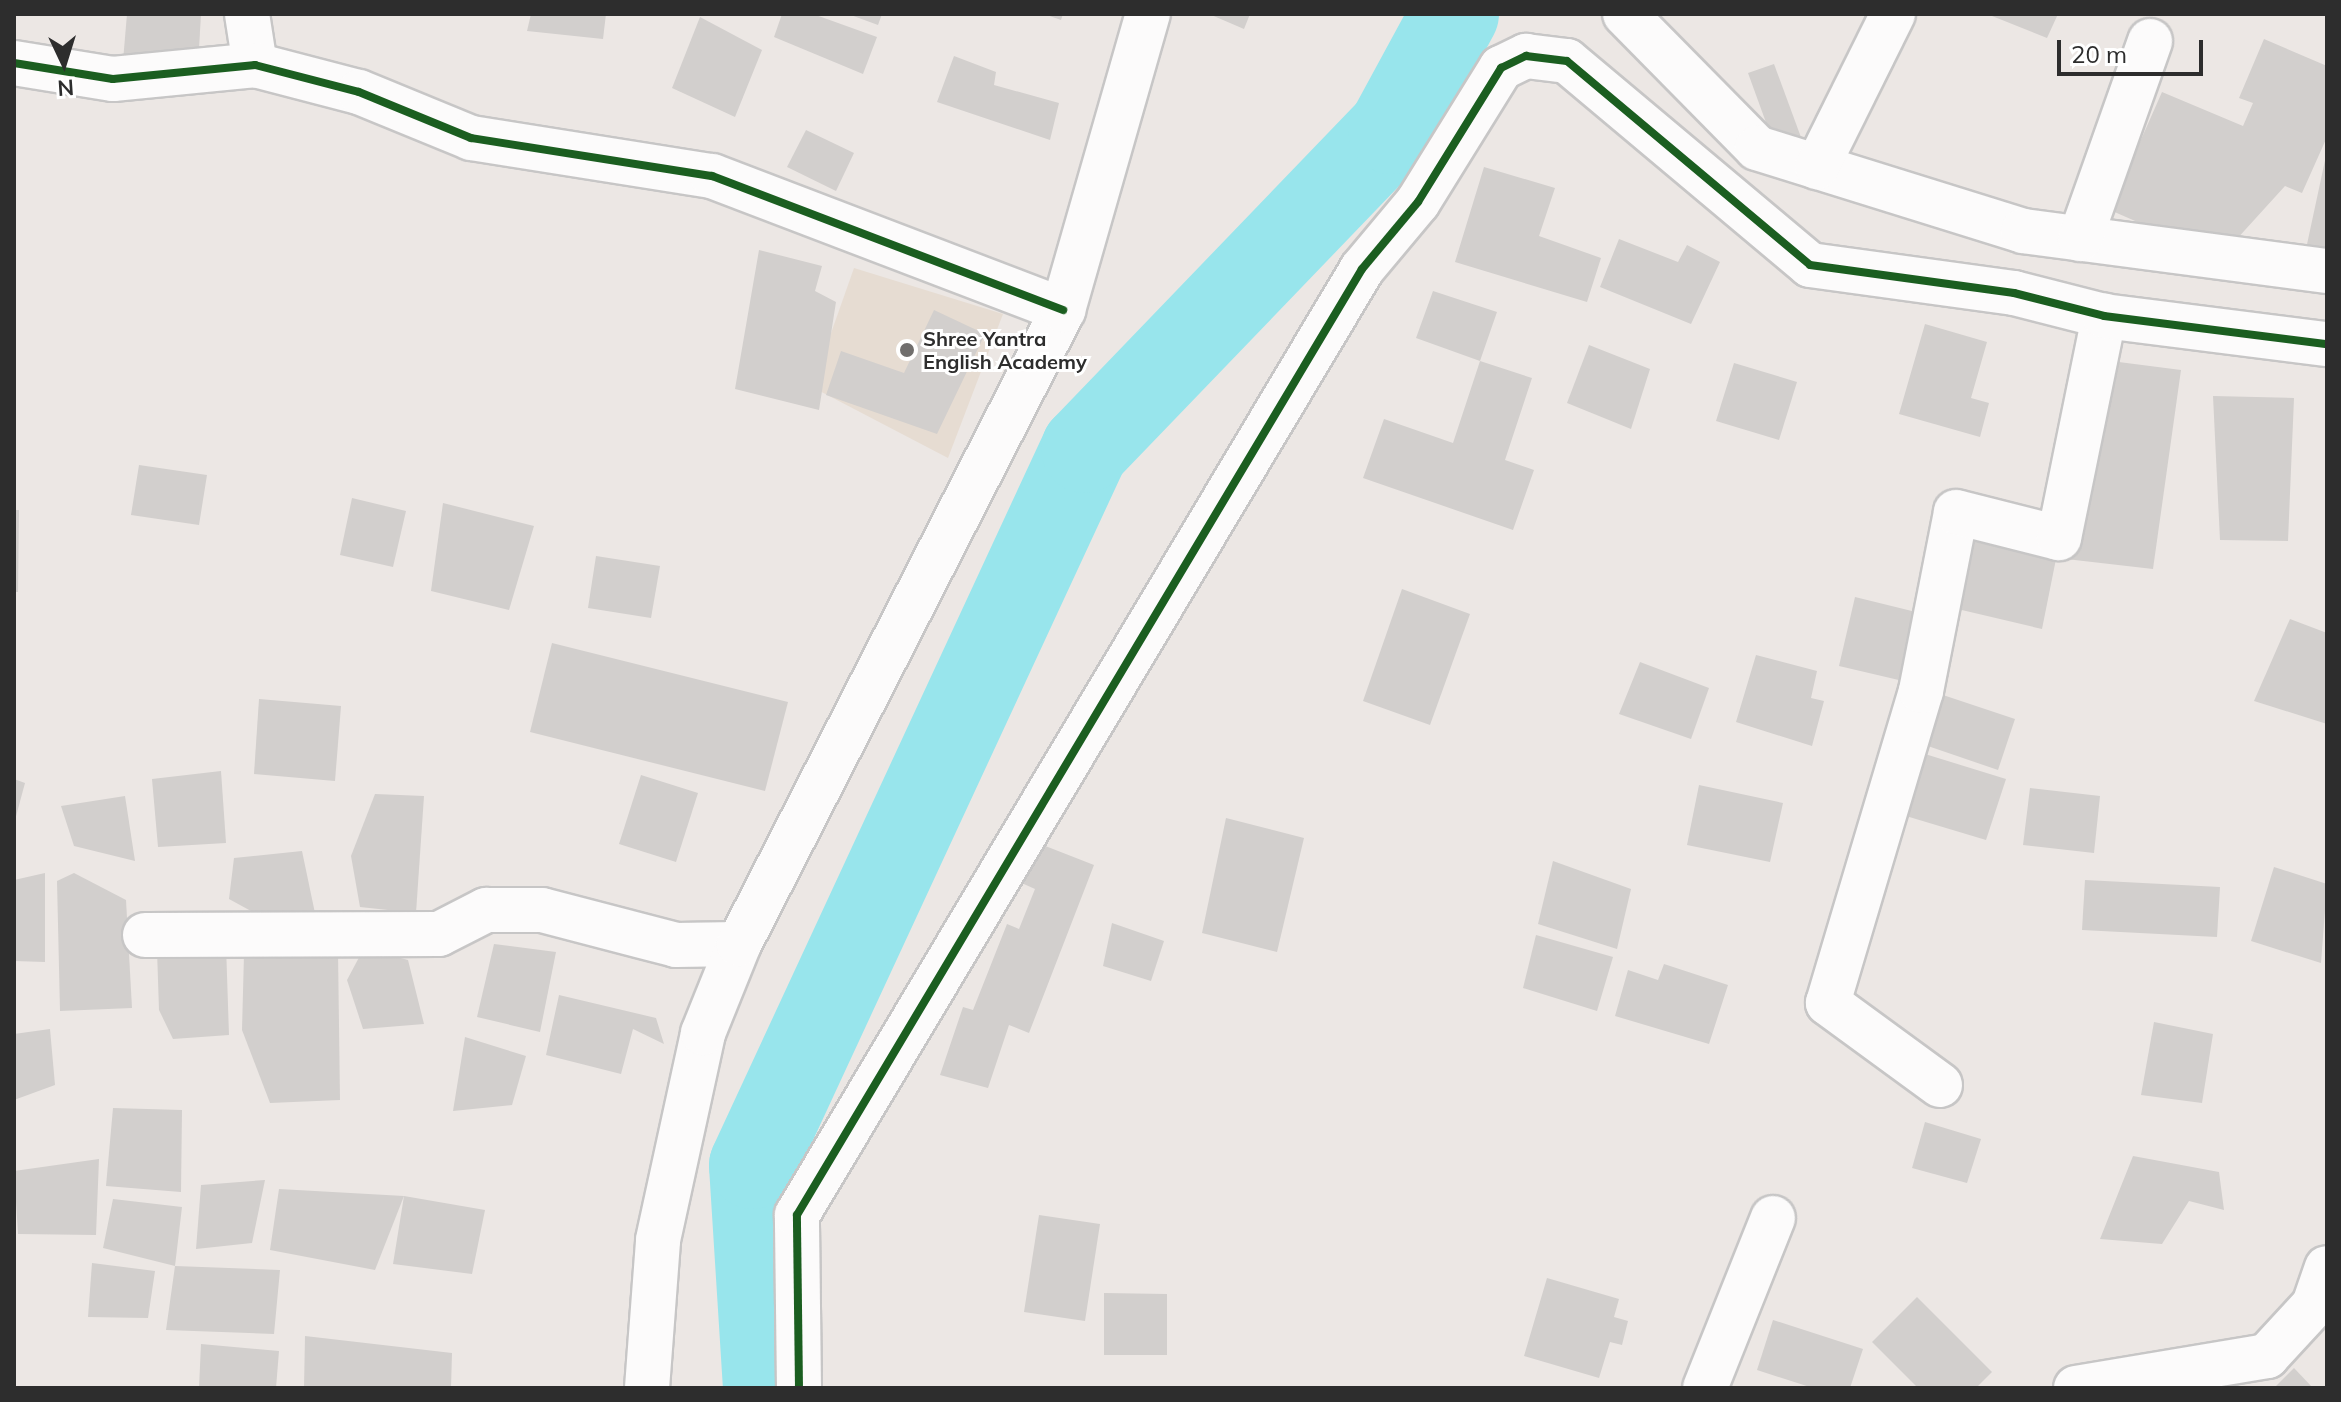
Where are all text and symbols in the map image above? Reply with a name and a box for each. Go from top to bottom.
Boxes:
north arrow [24,24,104,104]
scale bar [2061,24,2207,74]
text: 20 m [2071,39,2127,69]
text: N [56,73,75,102]
place label: Shree Yantra English Academy [923,326,1087,373]
marker: Shree Yantra English Academy [898,341,916,359]

